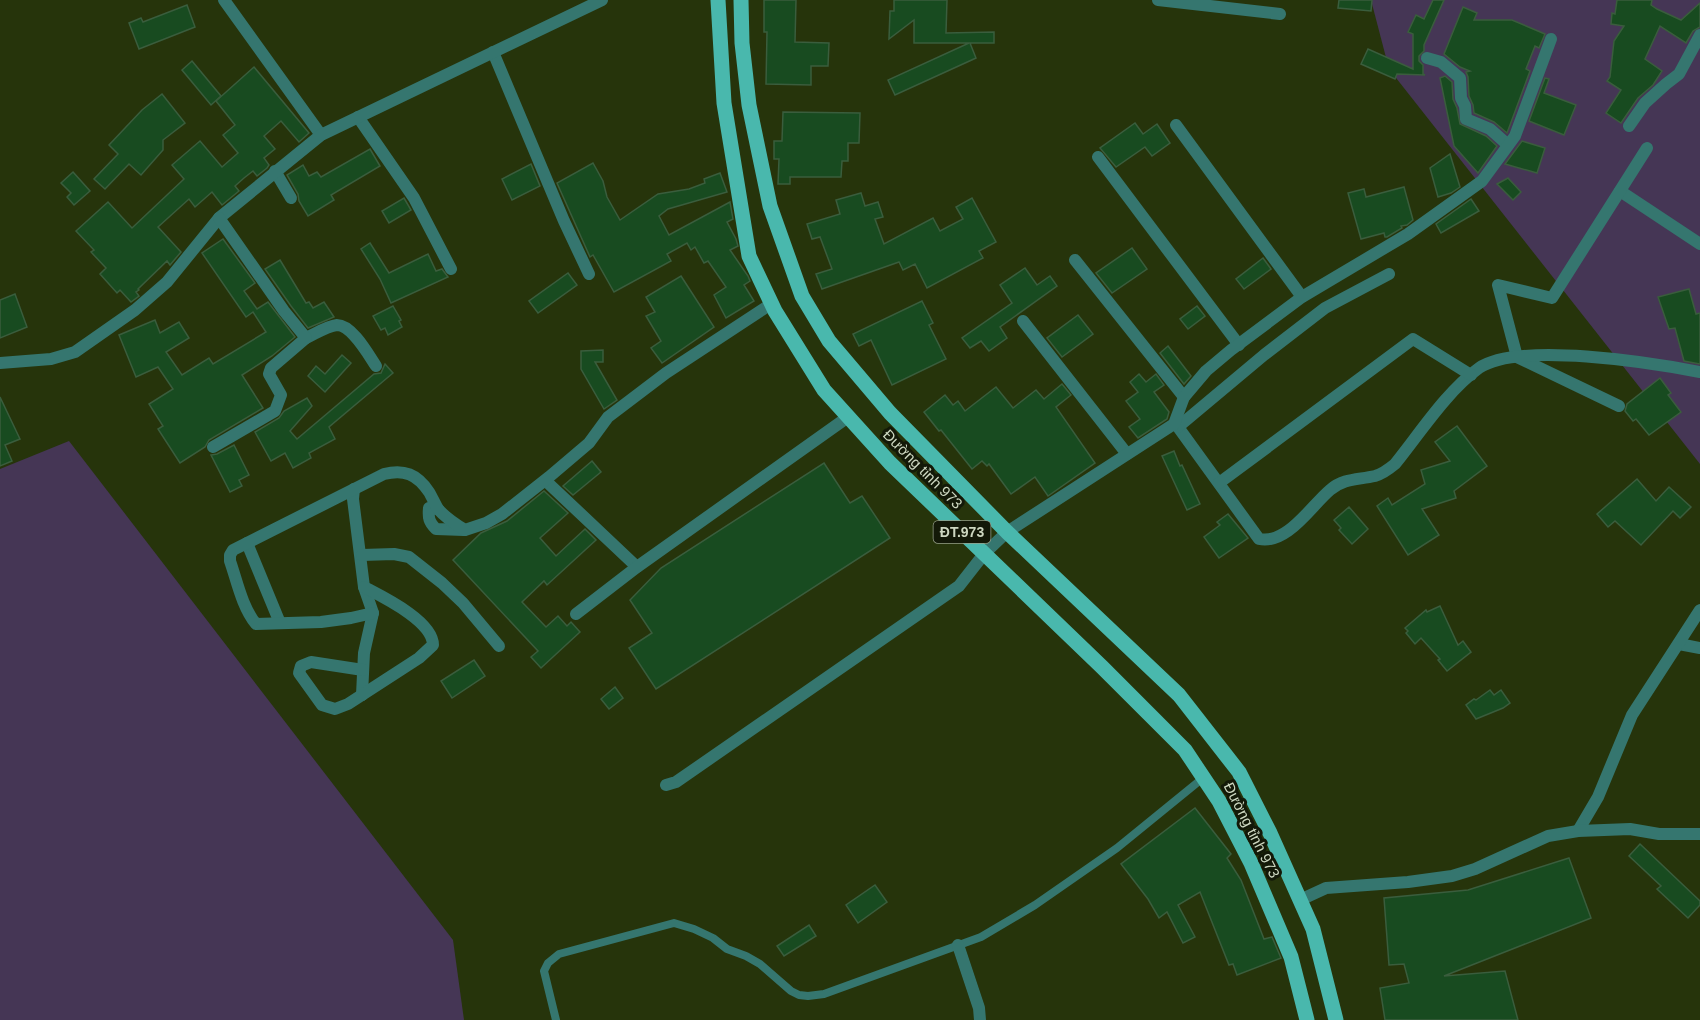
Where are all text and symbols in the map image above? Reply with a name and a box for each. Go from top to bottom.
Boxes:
street label: Đường tỉnh 973 [880,426,966,512]
road number: ĐT.973 [934,521,990,543]
street label: Đường tỉnh 973 [1221,779,1283,881]

